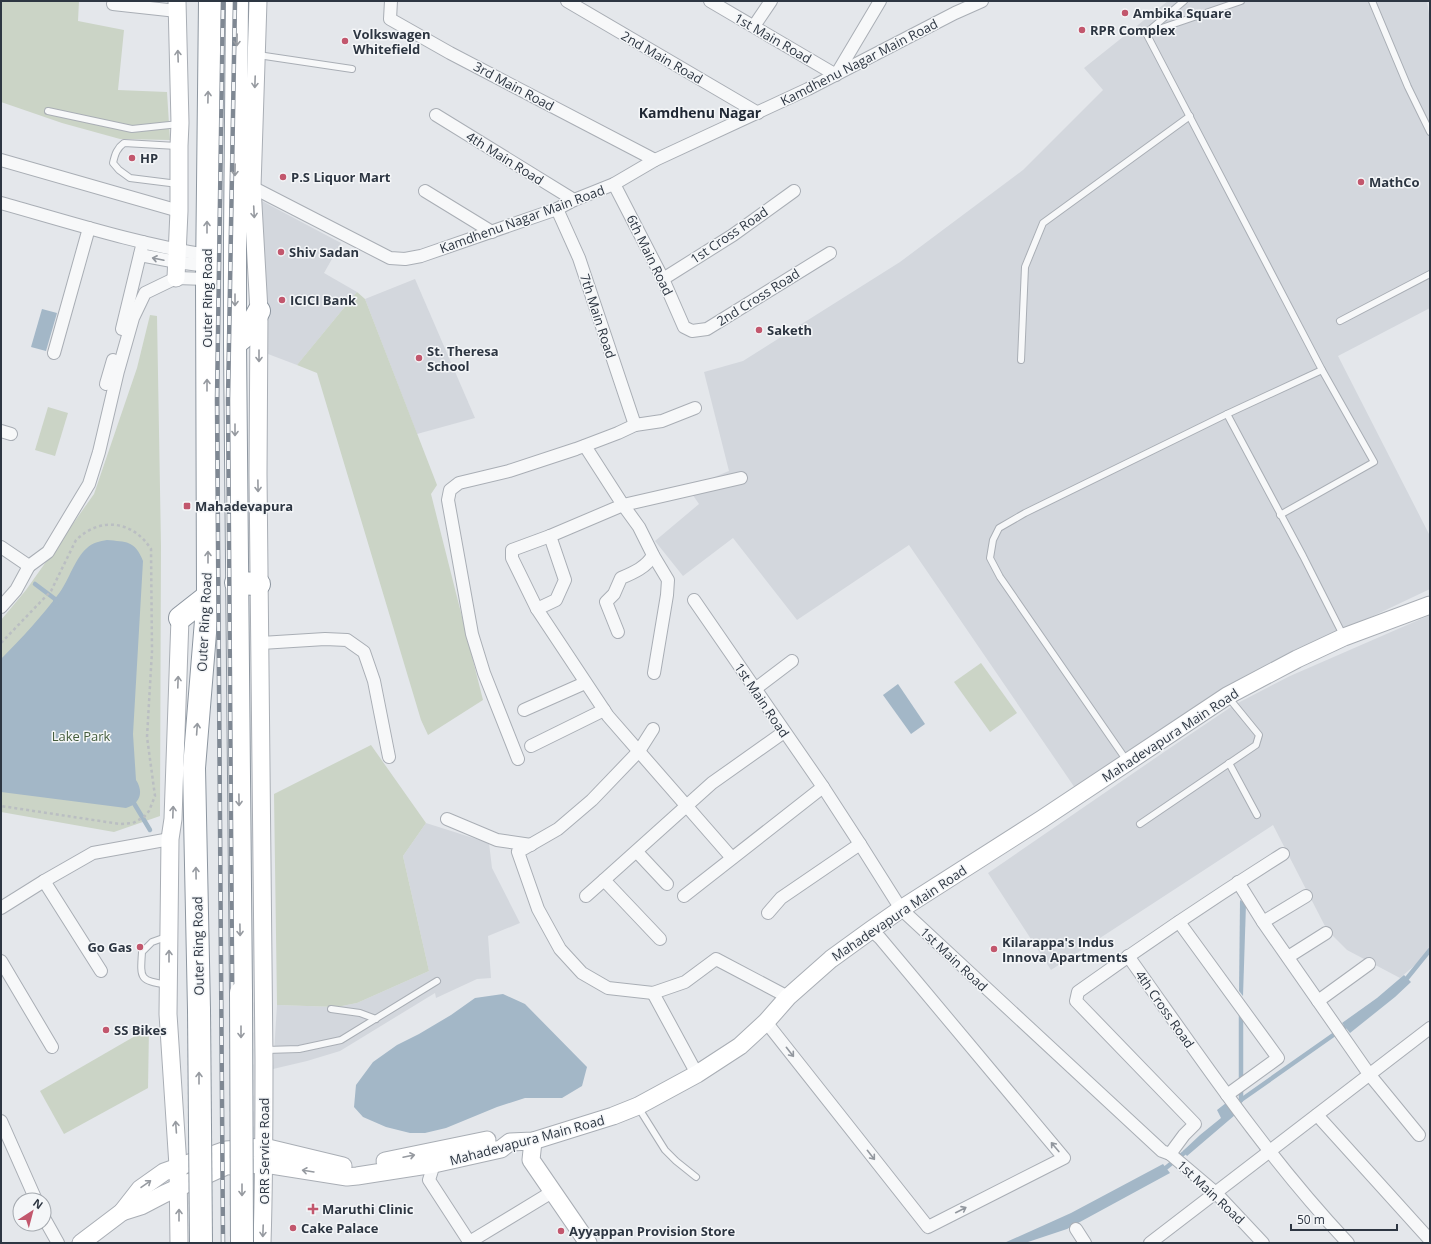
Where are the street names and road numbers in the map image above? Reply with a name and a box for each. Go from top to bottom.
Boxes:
street label: 1st Main Road [731,9,815,67]
street label: Kamdhenu Nagar Main Road [777,14,941,110]
street label: 2nd Main Road [618,26,706,88]
street label: 3rd Main Road [471,57,557,115]
street label: 4th Main Road [463,127,547,189]
street label: Kamdhenu Nagar Main Road [437,181,607,257]
street label: 1st Cross Road [687,202,771,268]
street label: 6th Main Road [623,212,677,298]
street label: Outer Ring Road [198,248,216,348]
street label: 2nd Cross Road [713,264,803,330]
street label: 7th Main Road [576,271,620,361]
street label: Outer Ring Road [192,572,216,672]
street label: 1st Main Road [730,659,794,741]
street label: Mahadevapura Main Road [1098,684,1242,786]
street label: Mahadevapura Main Road [828,861,970,965]
street label: Outer Ring Road [188,896,208,996]
street label: 1st Main Road [916,923,992,995]
street label: 4th Cross Road [1131,966,1199,1052]
street label: ORR Service Road [255,1098,273,1204]
street label: Mahadevapura Main Road [448,1111,606,1169]
street label: 1st Main Road [1173,1156,1249,1228]

